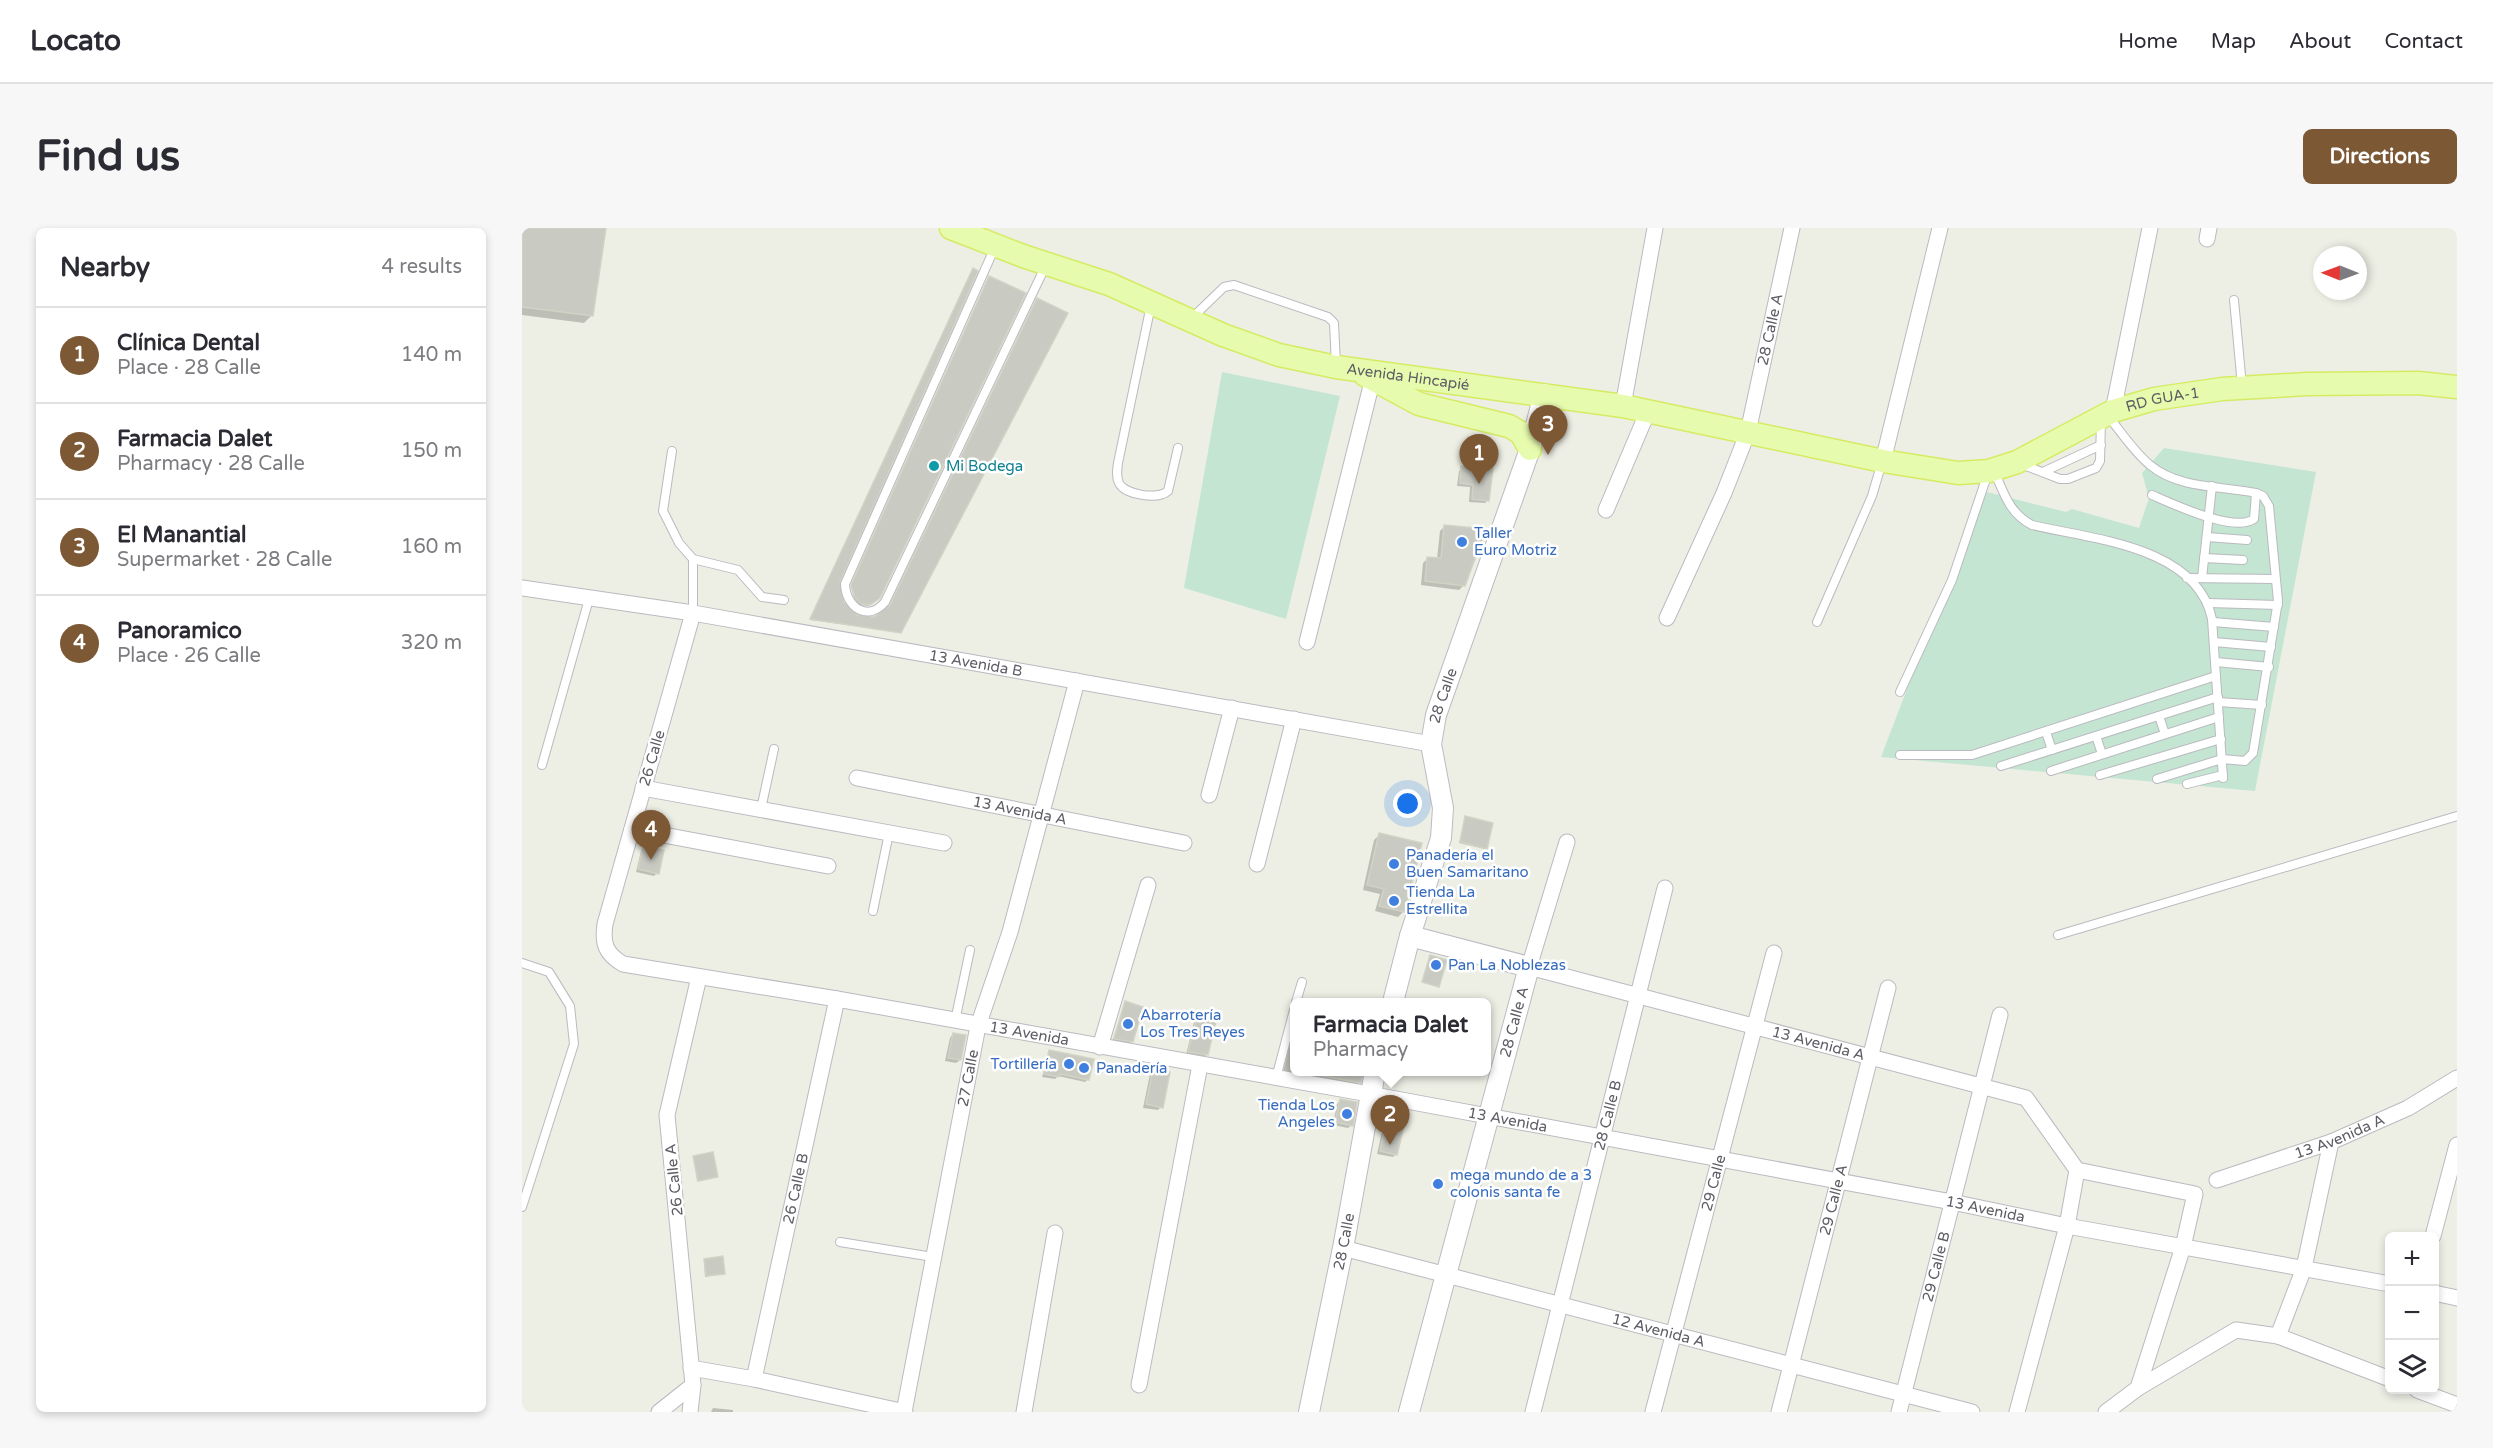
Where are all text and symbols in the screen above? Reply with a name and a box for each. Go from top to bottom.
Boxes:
text: Locato [30,24,121,58]
text: Home [2118,29,2178,54]
text: Map [2211,29,2256,54]
text: About [2289,29,2351,54]
text: Contact [2384,29,2463,54]
button: Directions [2303,129,2457,184]
text: Find us [36,131,180,182]
north arrow [2313,246,2367,300]
text: Nearby [60,252,150,283]
text: 4 results [382,255,462,279]
street label: 28 Calle A [1754,292,1787,367]
text: Clínica Dental [117,330,260,356]
text: 1 [73,343,86,367]
text: 140 m [401,343,462,367]
text: Place · 28 Calle [117,356,261,380]
street label: Avenida Hincapié [1345,360,1471,394]
street label: RD GUA-1 [2124,383,2201,416]
pin: 3 [1528,406,1568,455]
text: Farmacia Dalet [117,426,272,452]
pin: 1 [1460,434,1498,484]
text: 2 [73,439,86,463]
text: 150 m [401,439,462,463]
text: Pharmacy · 28 Calle [117,452,305,476]
place label: Mi Bodega [946,457,1023,475]
marker: Mi Bodega [927,459,941,473]
text: El Manantial [117,522,246,548]
place label: Taller Euro Motriz [1474,524,1557,559]
text: 3 [73,535,86,559]
text: 160 m [401,535,462,559]
marker: Taller Euro Motriz [1455,535,1469,549]
text: Supermarket · 28 Calle [117,548,332,572]
text: Panoramico [117,618,242,644]
text: 4 [73,631,86,655]
text: 320 m [401,631,462,655]
text: Place · 26 Calle [117,644,261,668]
street label: 13 Avenida B [927,646,1024,680]
street label: 28 Calle [1426,666,1461,725]
street label: 26 Calle [635,728,669,788]
your location [1393,789,1422,818]
street label: 13 Avenida A [971,792,1068,829]
pin: 4 [632,810,670,860]
place label: Panadería el Buen Samaritano [1406,846,1529,881]
marker: Panadería el Buen Samaritano [1387,857,1401,871]
place label: Tienda La Estrellita [1406,883,1475,918]
marker: Tienda La Estrellita [1387,894,1401,908]
place label: Pan La Noblezas [1448,956,1566,974]
marker: Pan La Noblezas [1429,958,1443,972]
street label: 28 Calle A [1496,984,1532,1059]
popup [1290,998,1491,1076]
place label: Abarrotería Los Tres Reyes [1140,1006,1245,1041]
text: Farmacia Dalet [1313,1012,1468,1038]
street label: 13 Avenida [988,1017,1071,1049]
marker: Abarrotería Los Tres Reyes [1121,1017,1135,1031]
street label: 13 Avenida A [1770,1022,1867,1064]
text: Pharmacy [1313,1038,1408,1062]
street label: 27 Calle [954,1048,982,1108]
place label: Tortillería [991,1055,1057,1073]
marker: Tortillería [1062,1057,1076,1071]
place label: Panadería [1096,1059,1168,1077]
marker: Panadería [1077,1061,1091,1075]
street label: 28 Calle B [1590,1078,1625,1152]
place label: Tienda Los Angeles [1258,1096,1335,1131]
pin: 2 [1370,1096,1410,1145]
street label: 13 Avenida [1466,1103,1549,1136]
marker: Tienda Los Angeles [1340,1107,1354,1121]
street label: 13 Avenida A [2292,1110,2387,1163]
street label: 26 Calle A [661,1143,687,1217]
street label: 26 Calle B [779,1151,812,1226]
street label: 29 Calle [1697,1153,1729,1213]
street label: 29 Calle A [1816,1162,1851,1237]
place label: mega mundo de a 3 colonis santa fe [1450,1166,1592,1201]
marker: mega mundo de a 3 colonis santa fe [1431,1177,1445,1191]
street label: 13 Avenida [1944,1192,2027,1226]
street label: 28 Calle [1330,1212,1358,1272]
street label: 29 Calle B [1918,1230,1954,1304]
map controls [2385,1232,2439,1394]
button: + [2385,1232,2439,1286]
button: − [2385,1286,2439,1340]
street label: 12 Avenida A [1610,1309,1707,1351]
button: layers [2385,1340,2439,1394]

